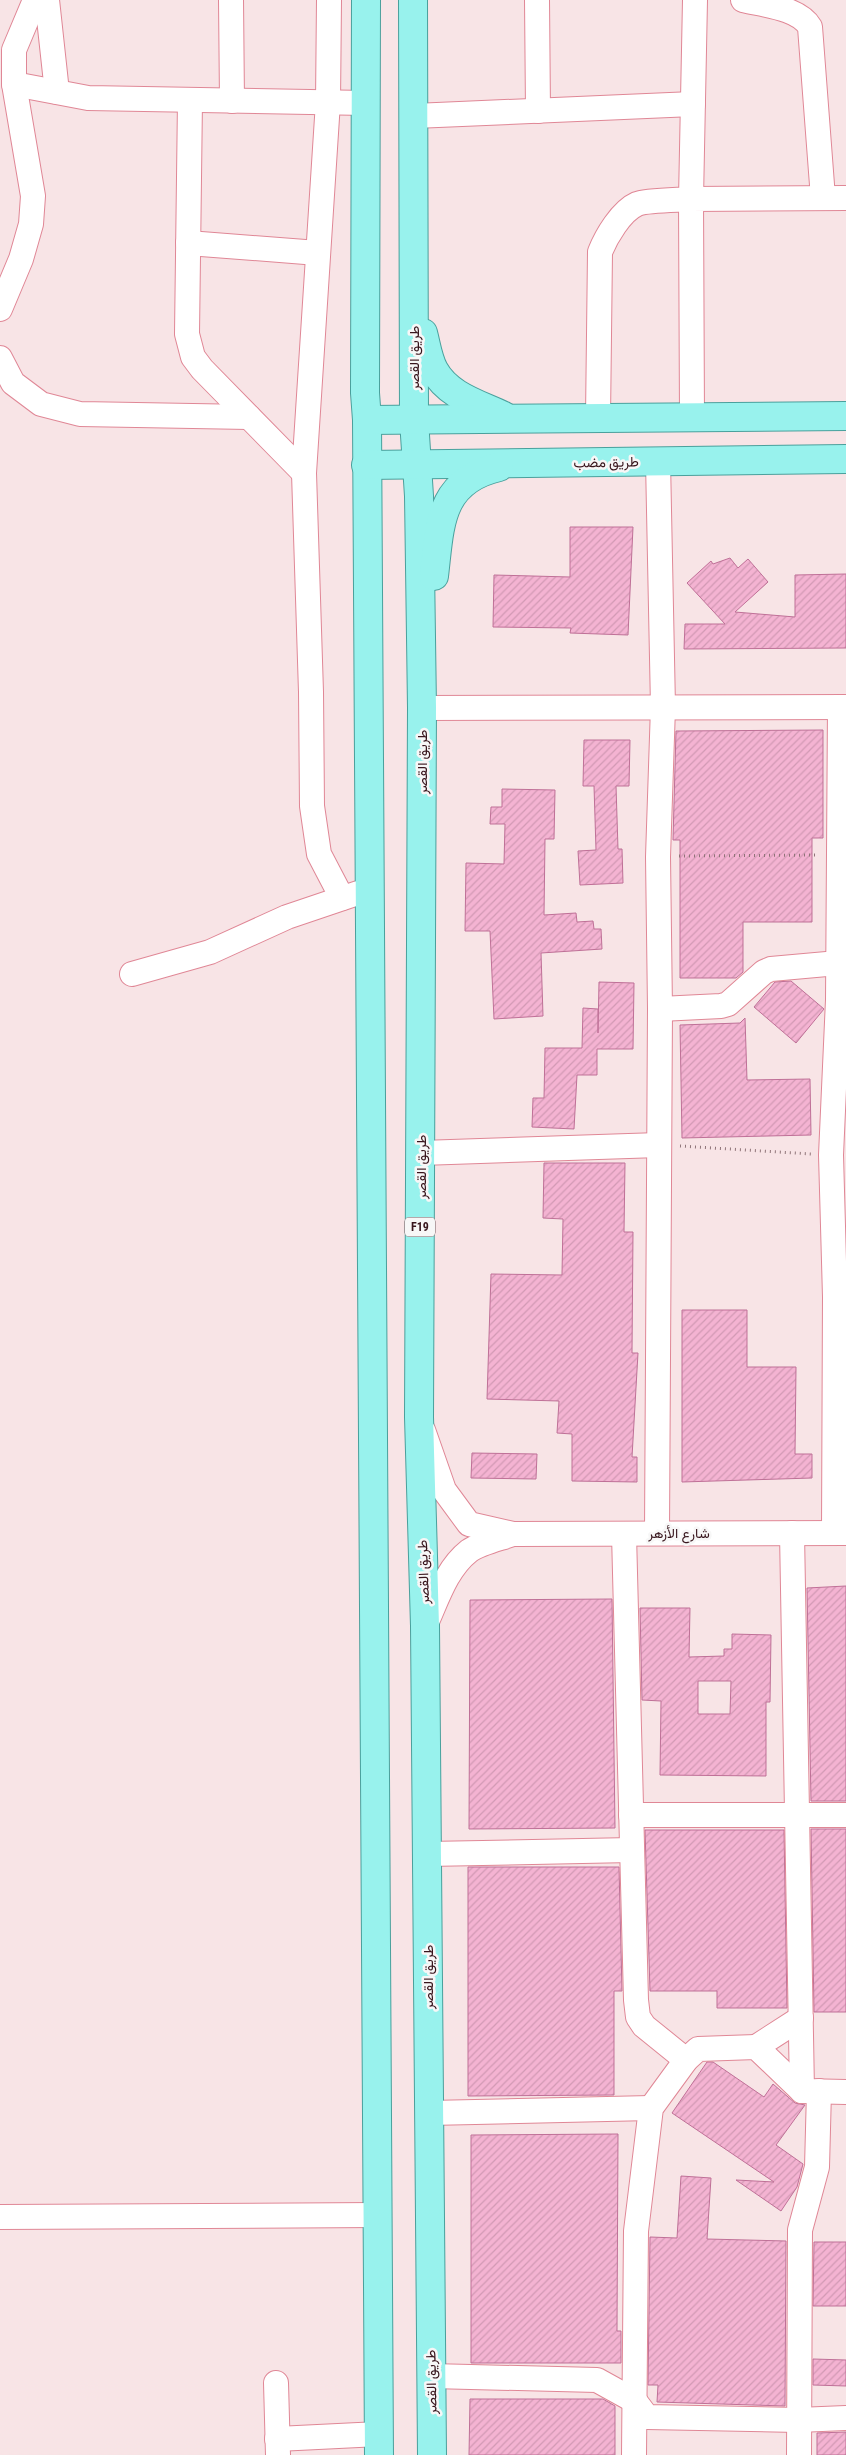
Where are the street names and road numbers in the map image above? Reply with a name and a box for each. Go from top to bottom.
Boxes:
street label: طريق القصر [406,326,423,391]
street label: طريق مضب [573,453,639,472]
street label: طريق القصر [414,730,431,795]
street label: طريق القصر [413,1135,430,1200]
road number: F19 [405,1218,435,1236]
street label: شارع الأزهر [647,1525,710,1544]
street label: طريق القصر [414,1539,433,1606]
street label: طريق القصر [420,1945,437,2010]
street label: طريق القصر [422,2350,441,2415]

